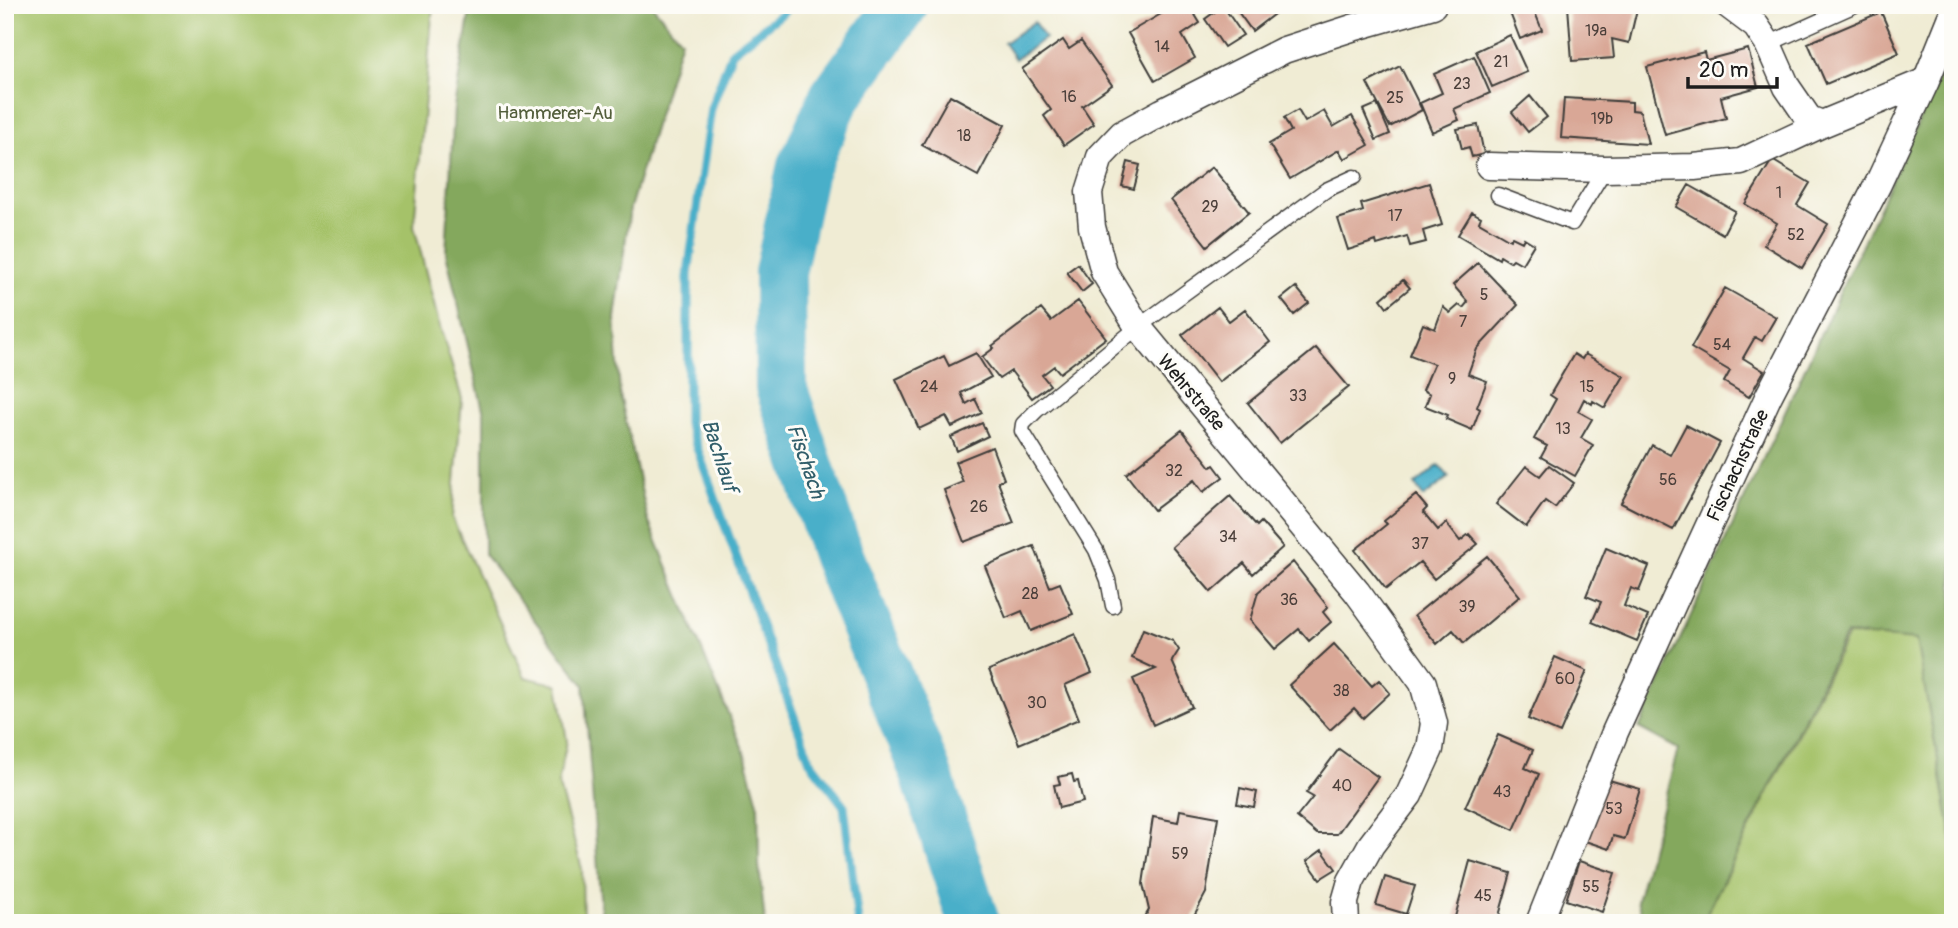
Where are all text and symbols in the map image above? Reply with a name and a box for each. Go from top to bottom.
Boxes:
house number: 19a [1585,21,1607,41]
house number: 14 [1154,37,1170,57]
scale bar [1688,46,1778,90]
house number: 21 [1493,52,1509,72]
text: 20 m [1699,57,1748,84]
house number: 23 [1453,74,1471,94]
house number: 16 [1061,87,1077,107]
house number: 25 [1386,88,1404,108]
park label: Hammerer-Au [497,101,613,125]
house number: 19b [1591,109,1613,129]
house number: 18 [957,126,971,146]
house number: 1 [1776,183,1782,203]
house number: 29 [1201,197,1219,217]
house number: 17 [1388,206,1403,226]
house number: 52 [1787,225,1805,245]
house number: 5 [1480,285,1488,305]
house number: 7 [1459,312,1468,332]
house number: 54 [1713,335,1731,355]
street label: Wehrstraße [1152,349,1231,436]
house number: 9 [1448,369,1456,389]
house number: 24 [920,377,938,397]
house number: 15 [1580,377,1594,397]
house number: 33 [1289,386,1307,406]
street label: Fischachstraße [1702,405,1775,525]
water label: Bachlauf [695,416,745,500]
house number: 13 [1555,419,1571,439]
water label: Fischach [780,421,831,503]
house number: 32 [1165,461,1183,481]
house number: 56 [1659,470,1677,490]
house number: 26 [970,497,988,517]
house number: 34 [1219,527,1237,547]
house number: 37 [1411,534,1429,554]
house number: 28 [1021,584,1039,604]
house number: 36 [1280,590,1298,610]
house number: 39 [1458,597,1476,617]
house number: 60 [1555,669,1575,689]
house number: 38 [1333,681,1350,701]
house number: 30 [1027,693,1047,713]
house number: 40 [1332,776,1352,796]
house number: 43 [1493,782,1511,802]
house number: 53 [1605,799,1623,819]
house number: 59 [1172,844,1188,864]
house number: 55 [1582,877,1600,897]
house number: 45 [1474,886,1492,906]

